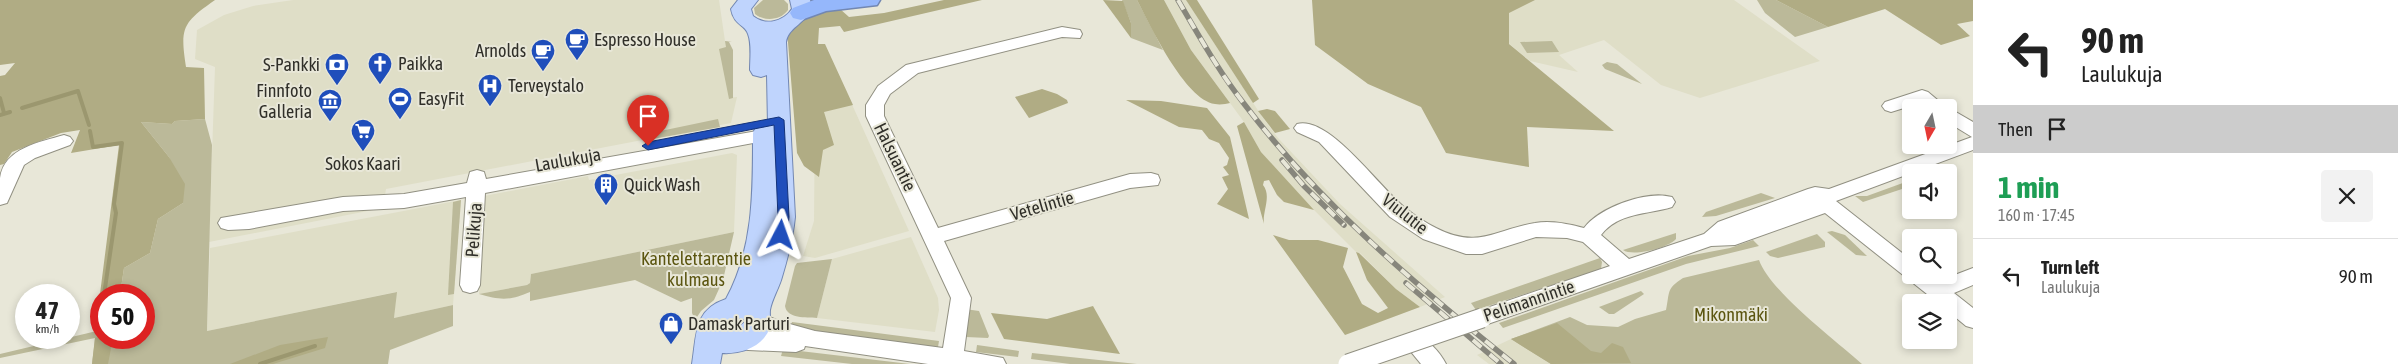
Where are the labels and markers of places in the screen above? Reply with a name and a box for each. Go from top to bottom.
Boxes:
cafe icon: Espresso House [564,27,590,61]
place label: Espresso House [594,29,696,50]
cafe icon: Arnolds [530,38,556,72]
place label: Arnolds [475,40,526,61]
church icon: Paikka [367,51,393,85]
bank icon: S-Pankki [324,52,350,86]
place label: Paikka [398,53,443,74]
place label: S-Pankki [263,54,320,75]
hospital icon: Terveystalo [477,73,503,107]
place label: Terveystalo [508,75,584,96]
place label: Finnfoto Galleria [256,80,312,122]
sports icon: EasyFit [387,86,413,120]
museum icon: Finnfoto Galleria [317,88,343,122]
place label: EasyFit [418,88,464,109]
pin [627,95,669,146]
supermarket icon: Sokos Kaari [350,118,376,152]
place label: Sokos Kaari [325,153,401,174]
building icon: Quick Wash [593,172,619,206]
place label: Quick Wash [624,174,700,195]
shop icon: Damask Parturi [658,311,684,345]
place label: Damask Parturi [688,313,790,334]

